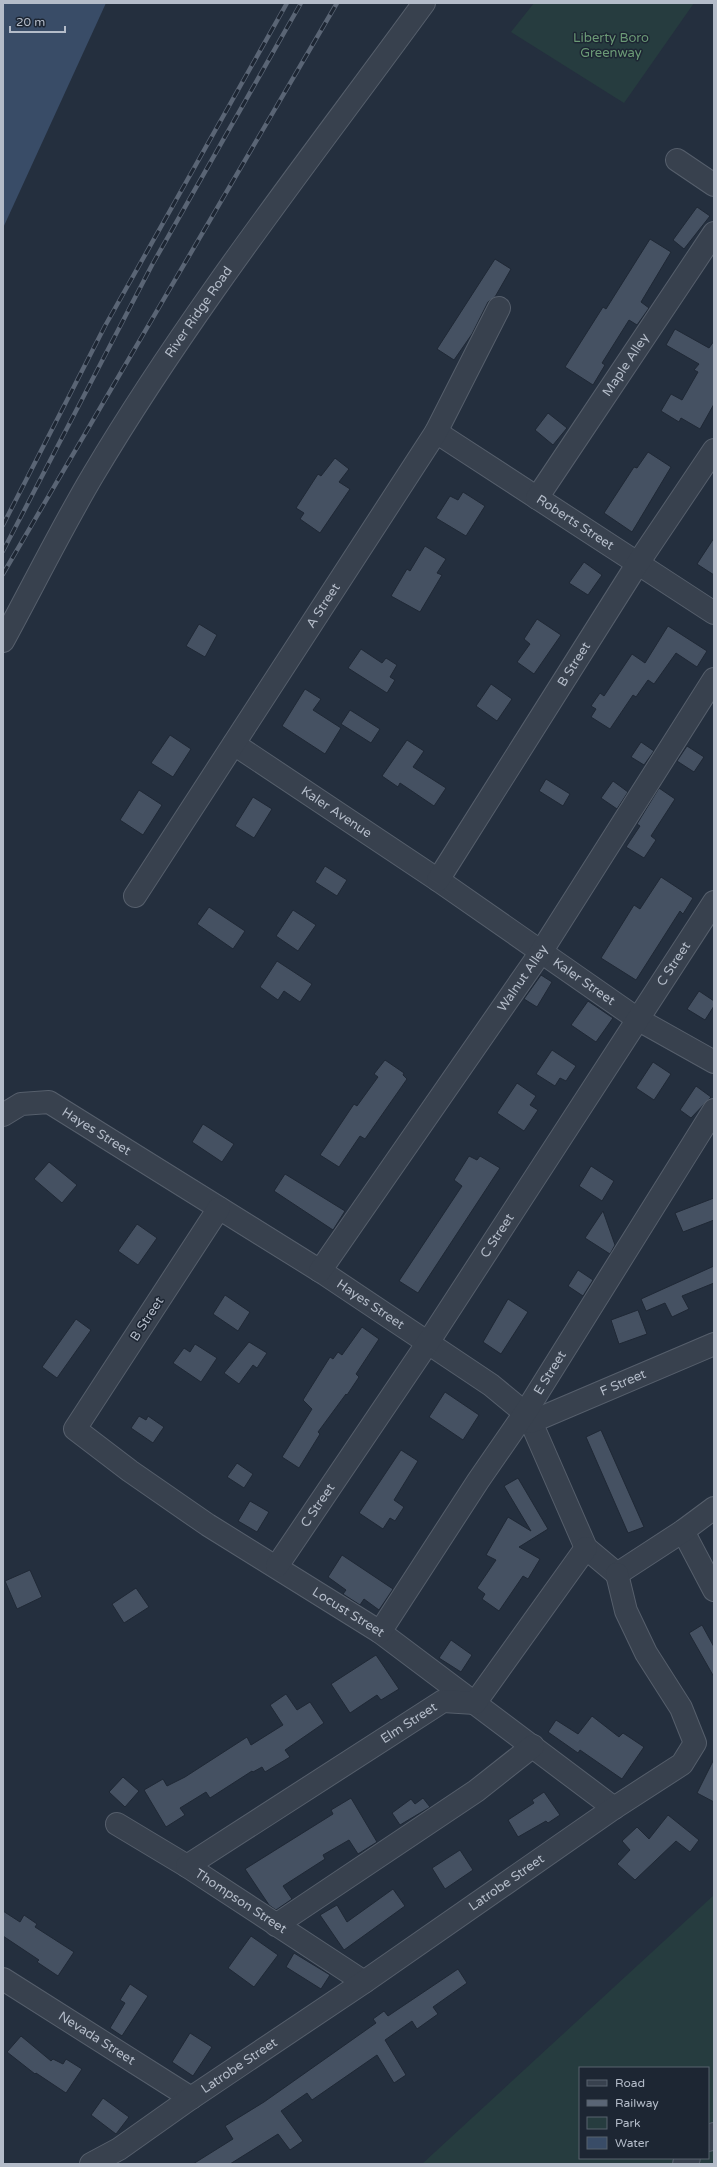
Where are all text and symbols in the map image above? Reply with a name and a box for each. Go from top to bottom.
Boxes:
scale bar [10,8,65,34]
text: 20 m [16,15,45,29]
park label: Liberty Boro Greenway [573,30,649,61]
street label: River Ridge Road [162,263,236,361]
street label: Maple Alley [599,330,653,400]
street label: Roberts Street [533,491,617,554]
street label: A Street [303,580,344,631]
street label: B Street [554,639,594,690]
street label: Kaler Avenue [298,783,375,842]
street label: C Street [654,939,694,989]
street label: Walnut Alley [494,942,551,1015]
street label: Kaler Street [550,954,618,1009]
street label: Hayes Street [59,1104,134,1159]
street label: C Street [477,1211,518,1261]
street label: Hayes Street [333,1276,407,1333]
street label: B Street [127,1294,167,1344]
street label: E Street [530,1348,570,1398]
street label: F Street [598,1366,648,1400]
street label: C Street [297,1480,338,1531]
street label: Locust Street [309,1584,388,1641]
street label: Elm Street [378,1699,440,1747]
street label: Latrobe Street [466,1851,547,1915]
street label: Thompson Street [192,1865,290,1937]
street label: Nevada Street [55,2008,138,2069]
street label: Latrobe Street [198,2034,280,2097]
legend [579,2067,709,2159]
text: Road [615,2076,645,2090]
text: Railway [615,2096,659,2110]
text: Park [615,2116,641,2130]
text: Water [615,2136,650,2150]

